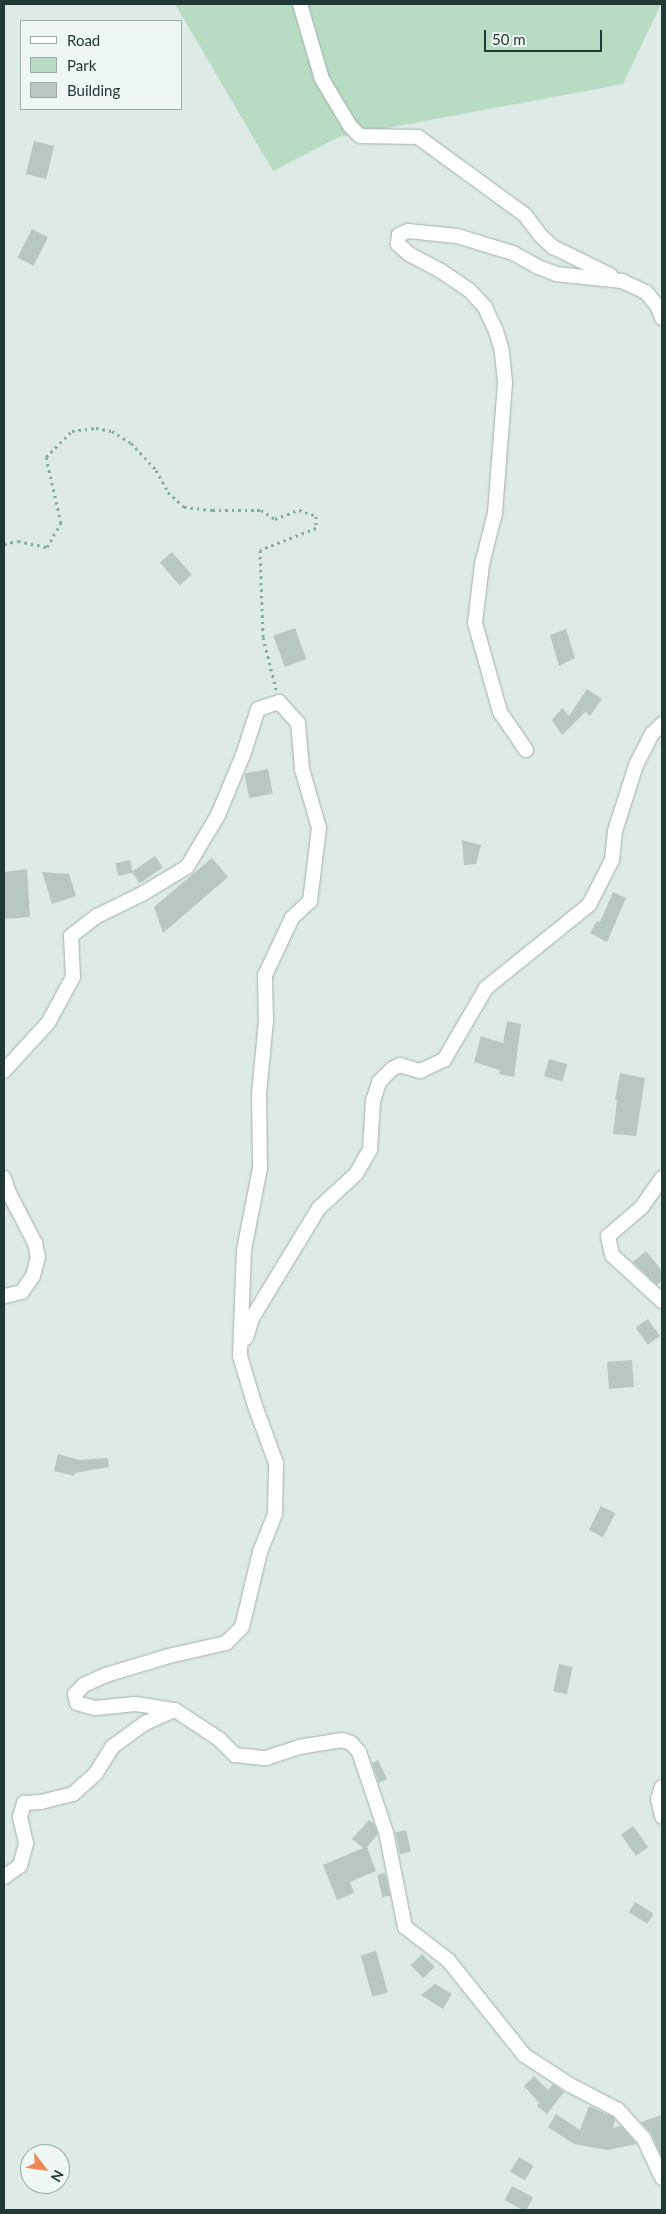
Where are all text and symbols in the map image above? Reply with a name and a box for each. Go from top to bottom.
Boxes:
legend [20,20,182,110]
scale bar [486,20,604,52]
text: 50 m [492,30,526,48]
text: Road [67,31,100,49]
text: Park [67,56,96,74]
text: Building [67,81,120,99]
north arrow [20,2144,70,2194]
text: N [48,2167,68,2185]

